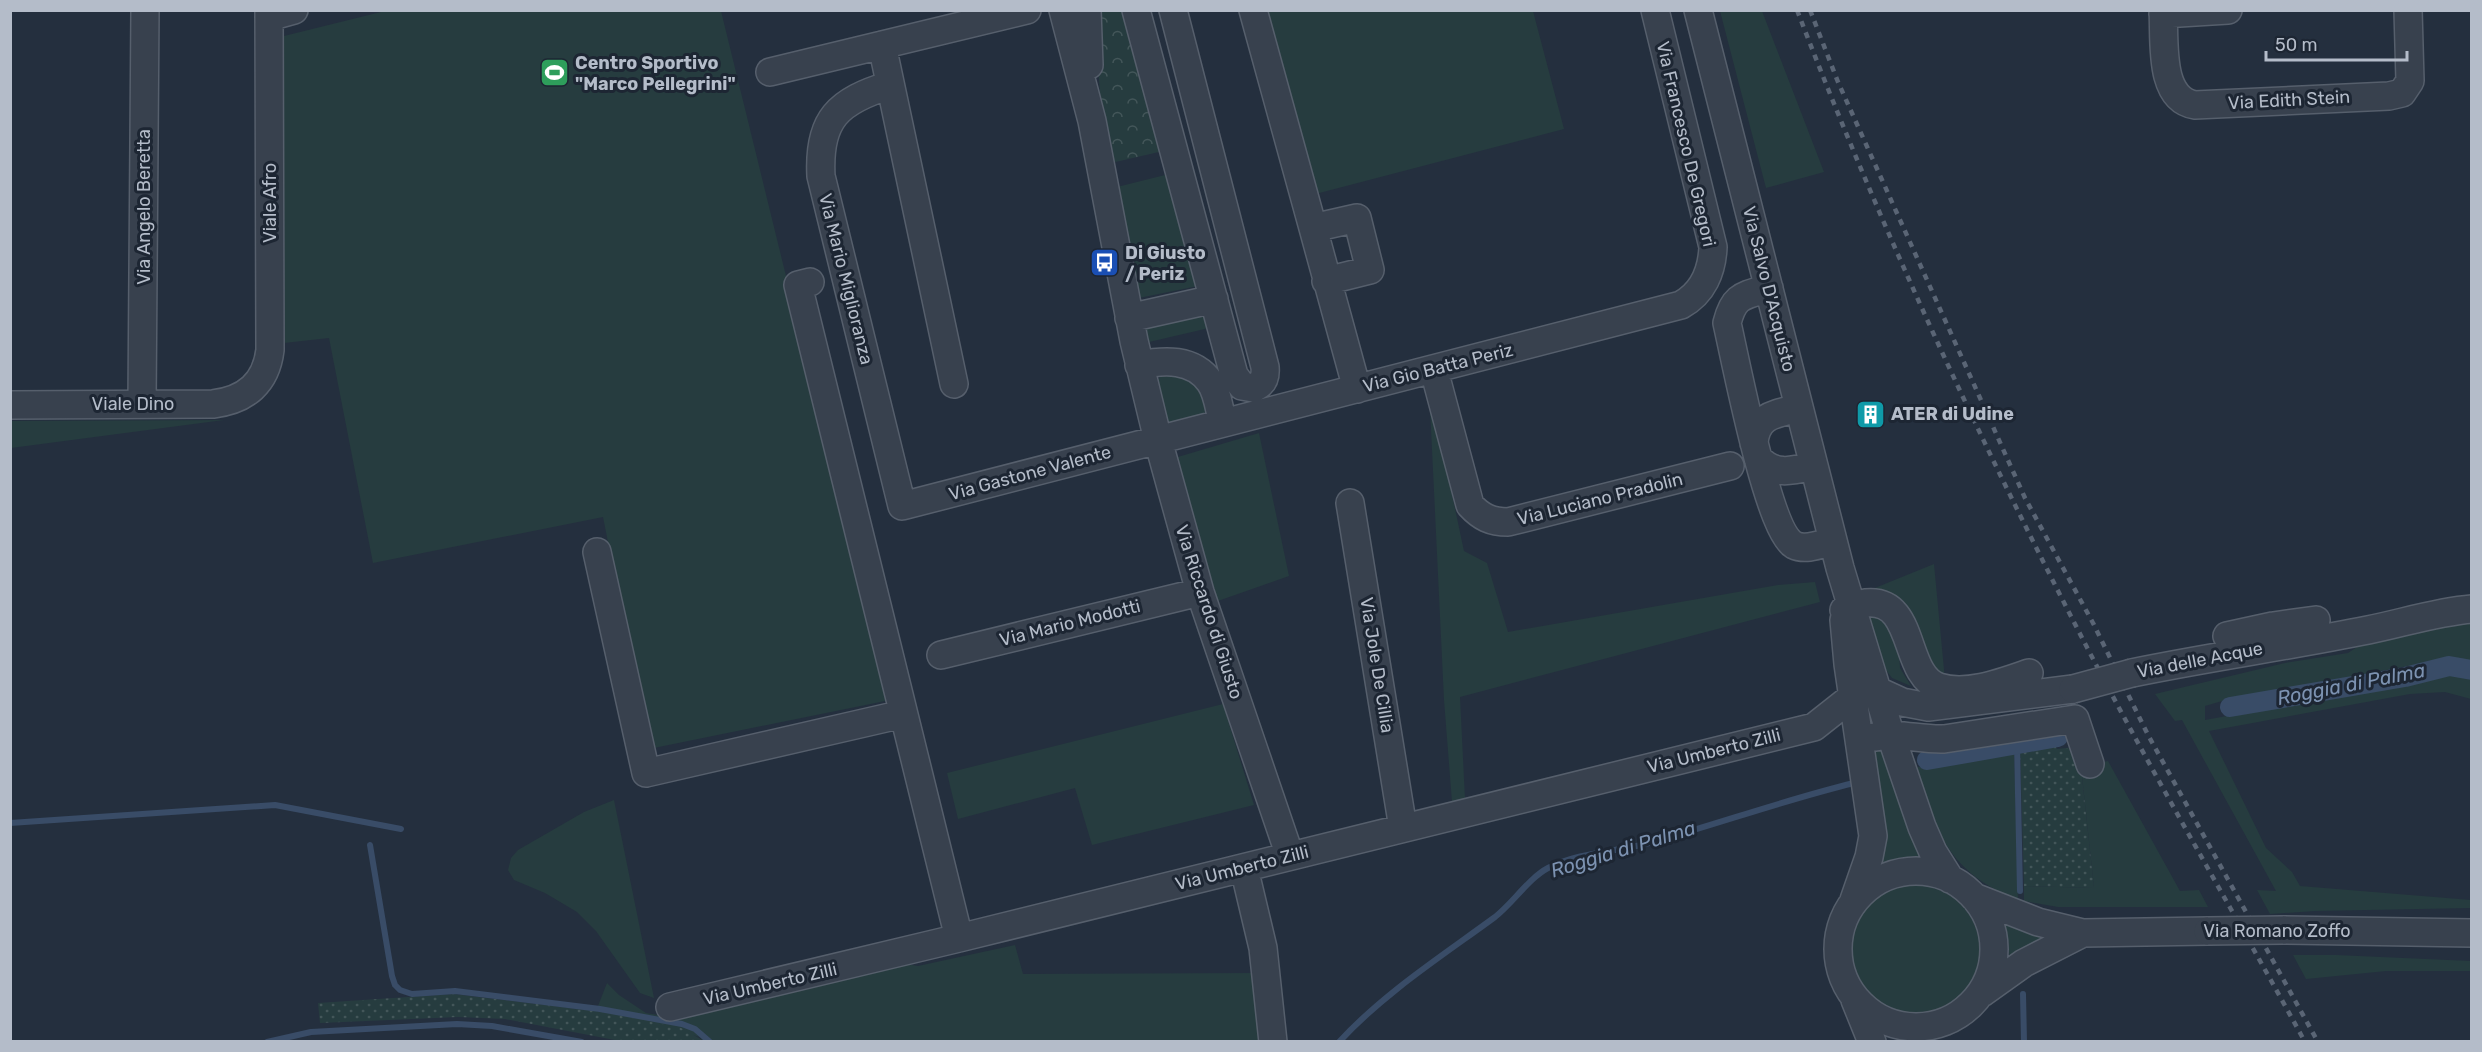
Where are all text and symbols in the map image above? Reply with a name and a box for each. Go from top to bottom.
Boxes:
scale bar [2266,24,2407,62]
text: 50 m [2275,34,2318,56]
street label: Via Francesco De Gregori [1652,39,1720,249]
place label: Centro Sportivo "Marco Pellegrini" [575,52,736,95]
sports icon: Centro Sportivo "Marco Pellegrini" [538,57,570,89]
street label: Via Edith Stein [2227,86,2351,114]
street label: Via Angelo Beretta [133,129,155,285]
street label: Viale Afro [259,163,281,243]
street label: Via Mario Miglioranza [814,191,878,367]
street label: Via Salvo D'Acquisto [1738,204,1800,374]
place label: Di Giusto / Periz [1125,242,1206,285]
bus stop icon: Di Giusto / Periz [1088,247,1120,279]
street label: Via Gio Batta Periz [1361,339,1515,397]
street label: Viale Dino [92,393,174,415]
building icon: ATER di Udine [1854,398,1886,430]
place label: ATER di Udine [1891,403,2014,425]
street label: Via Gastone Valente [946,441,1114,505]
street label: Via Luciano Pradolin [1515,468,1685,530]
street label: Via Riccardo di Giusto [1170,522,1248,702]
street label: Via Mario Modotti [997,595,1143,651]
street label: Via Jole De Cillia [1355,595,1399,735]
street label: Via delle Acque [2135,637,2265,683]
water label: Roggia di Palma [2275,658,2427,710]
street label: Via Umberto Zilli [1645,724,1783,778]
water label: Roggia di Palma [1548,815,1699,882]
street label: Via Umberto Zilli [1173,841,1311,895]
street label: Via Romano Zoffo [2203,920,2351,942]
street label: Via Umberto Zilli [701,958,839,1010]

